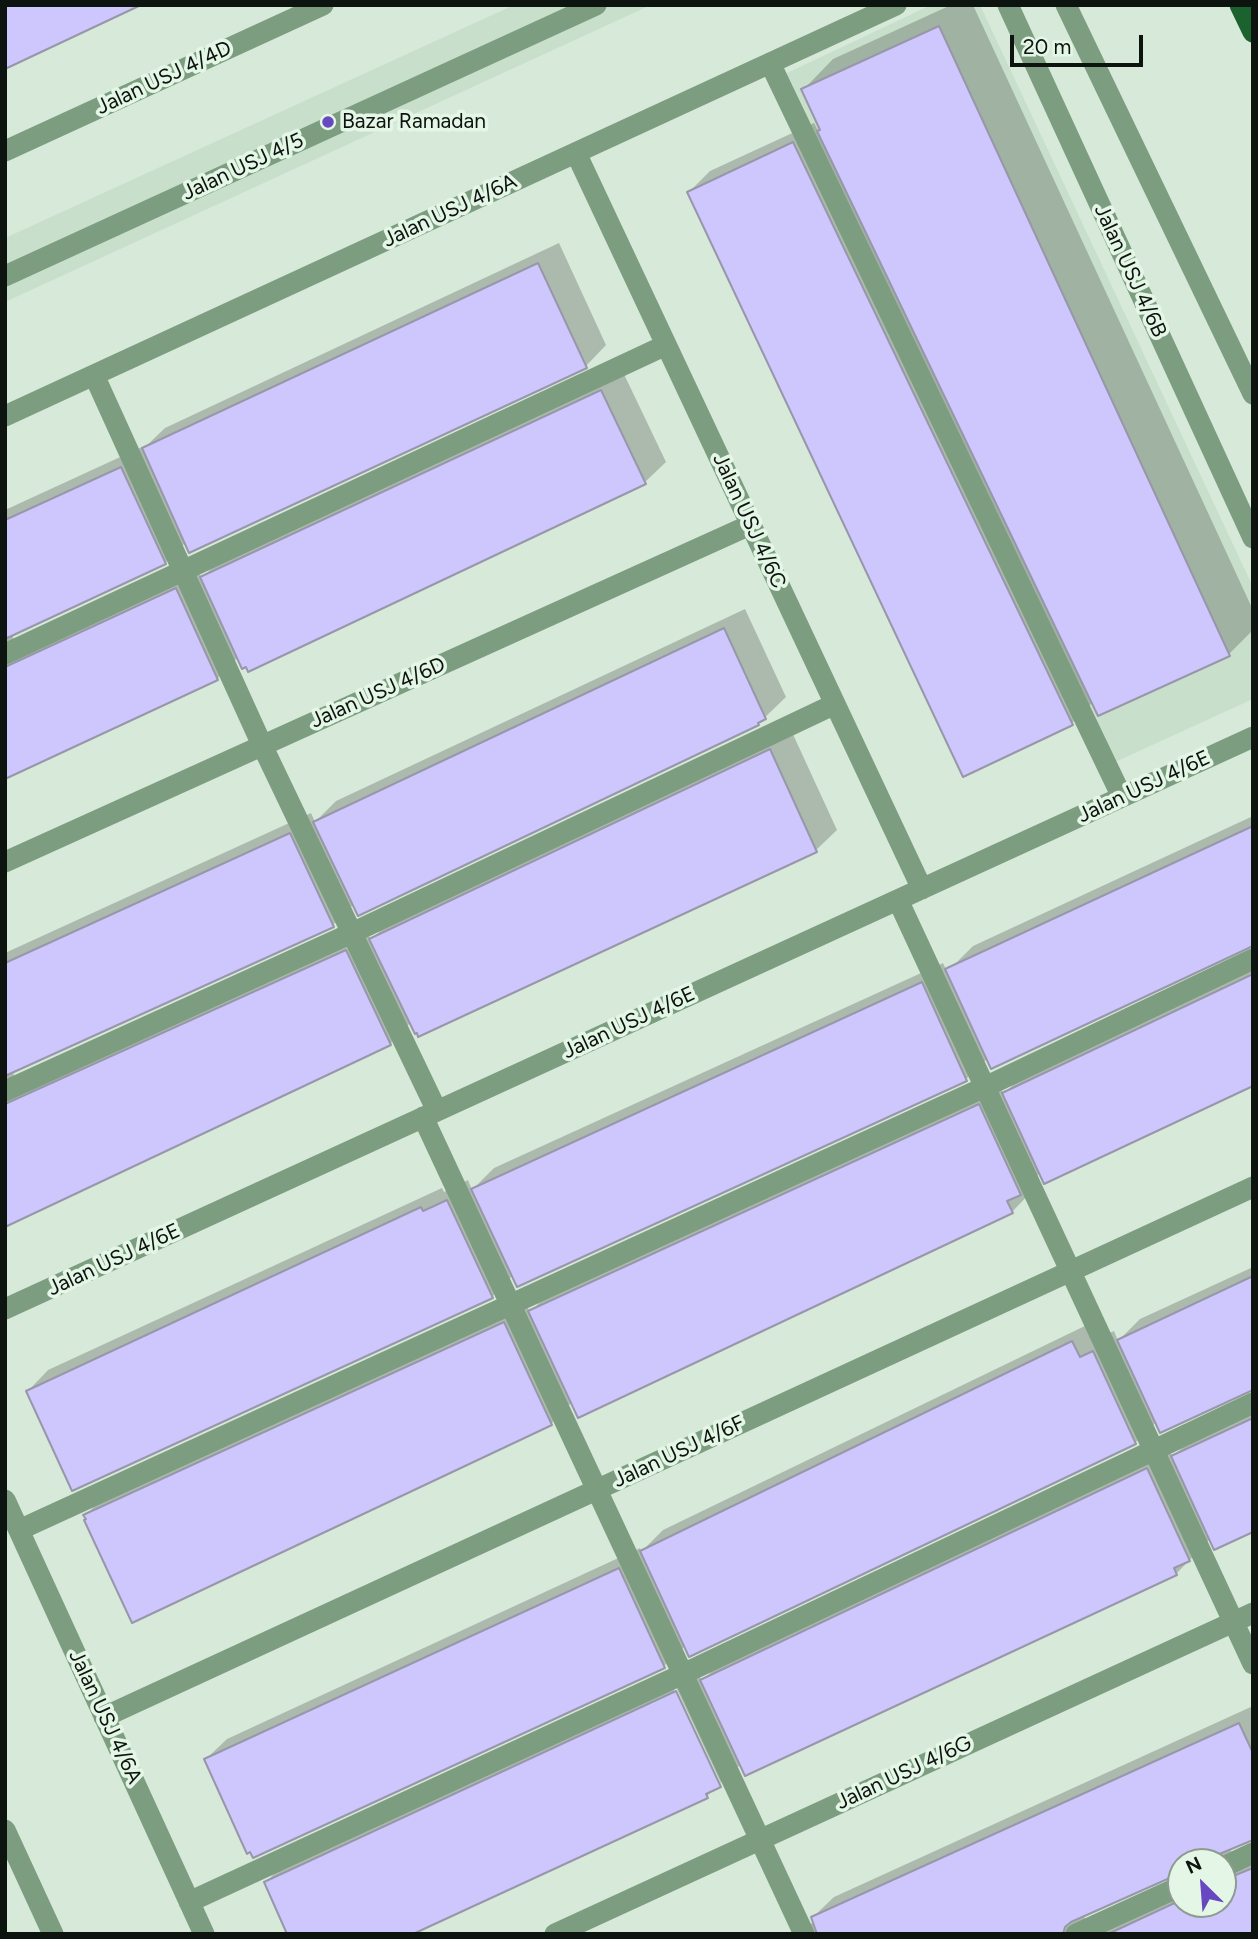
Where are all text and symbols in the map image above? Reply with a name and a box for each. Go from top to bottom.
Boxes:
scale bar [1013,21,1146,65]
text: 20 m [1023,34,1071,59]
street label: Jalan USJ 4/4D [92,36,236,120]
place label: Bazar Ramadan [342,109,486,135]
marker: Bazar Ramadan [320,114,336,130]
street label: Jalan USJ 4/5 [178,128,308,206]
street label: Jalan USJ 4/6A [379,169,521,253]
street label: Jalan USJ 4/6B [1088,201,1172,341]
street label: Jalan USJ 4/6C [707,450,791,592]
street label: Jalan USJ 4/6D [307,652,449,734]
street label: Jalan USJ 4/6E [1074,745,1214,829]
street label: Jalan USJ 4/6E [559,981,699,1065]
street label: Jalan USJ 4/6E [44,1218,184,1302]
street label: Jalan USJ 4/6F [609,1411,749,1493]
street label: Jalan USJ 4/6A [63,1646,147,1788]
street label: Jalan USJ 4/6G [832,1731,976,1815]
north arrow [1167,1848,1237,1918]
text: N [1182,1852,1205,1879]

